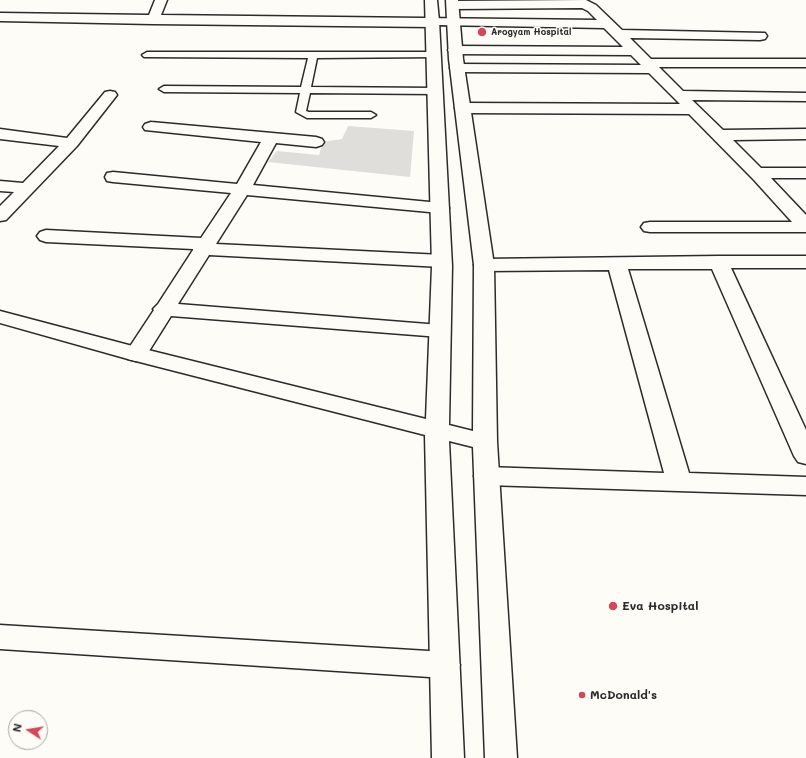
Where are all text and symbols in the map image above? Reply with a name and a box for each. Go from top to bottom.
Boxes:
marker: Arogyam Hospital [476,26,488,38]
place label: Arogyam Hospital [491,27,571,37]
place label: Eva Hospital [622,599,698,613]
marker: Eva Hospital [607,600,619,612]
place label: McDonald's [590,688,657,702]
marker: McDonald's [577,690,587,700]
north arrow [8,710,48,750]
text: N [9,722,25,733]

